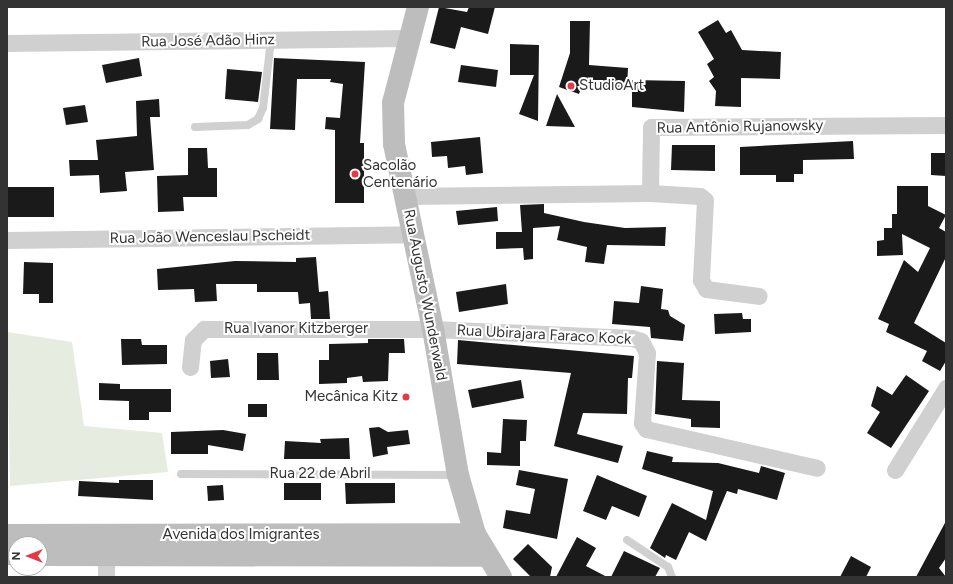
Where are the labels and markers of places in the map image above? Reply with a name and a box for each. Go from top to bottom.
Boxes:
place label: StudioArt [579,77,644,95]
marker: StudioArt [566,81,576,91]
place label: Sacolão Centenário [363,156,437,191]
marker: Sacolão Centenário [350,169,360,179]
place label: Mecânica Kitz [304,388,398,406]
marker: Mecânica Kitz [401,392,411,402]

